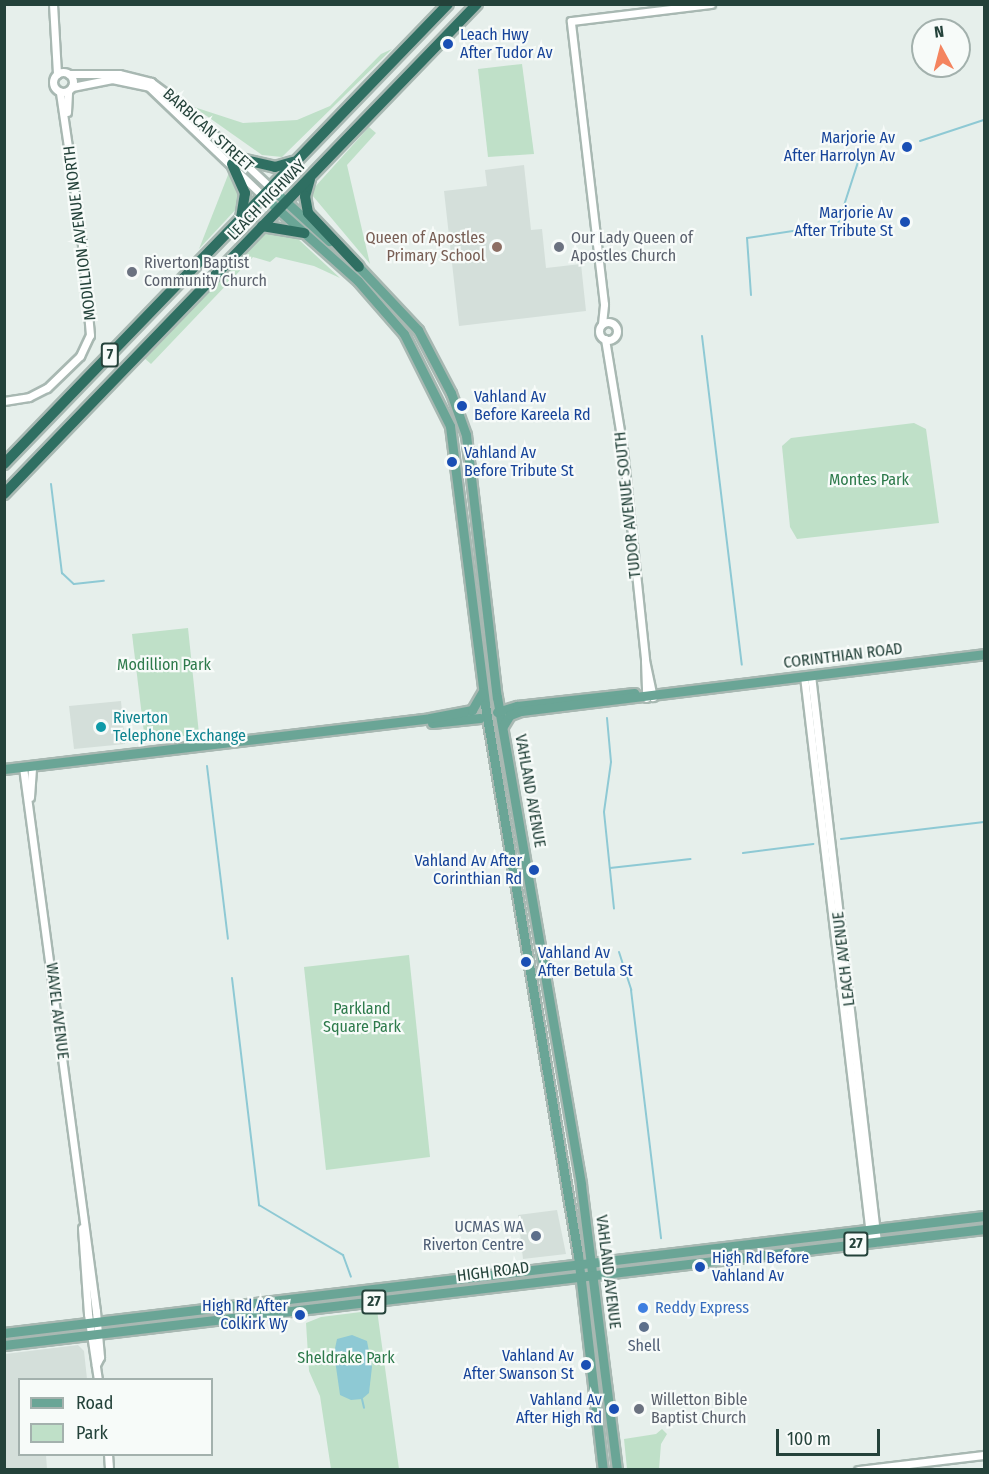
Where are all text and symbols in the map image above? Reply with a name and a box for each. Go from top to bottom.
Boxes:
north arrow [911,18,971,78]
text: N [933,22,945,42]
place label: Leach Hwy After Tudor Av [460,25,553,63]
marker: Leach Hwy After Tudor Av [441,37,455,51]
street label: BARBICAN STREET [159,84,257,176]
place label: Marjorie Av After Harrolyn Av [784,128,895,166]
marker: Marjorie Av After Harrolyn Av [900,140,914,154]
street label: MODILLION AVENUE NORTH [60,144,100,322]
street label: LEACH HIGHWAY [224,156,310,244]
place label: Marjorie Av After Tribute St [794,203,893,241]
marker: Marjorie Av After Tribute St [898,215,912,229]
place label: Queen of Apostles Primary School [365,228,485,266]
place label: Our Lady Queen of Apostles Church [571,228,693,266]
marker: Queen of Apostles Primary School [490,240,504,254]
marker: Our Lady Queen of Apostles Church [552,240,566,254]
place label: Riverton Baptist Community Church [144,253,267,291]
marker: Riverton Baptist Community Church [125,265,139,279]
road number: 7 [100,343,120,367]
place label: Vahland Av Before Kareela Rd [474,387,591,425]
marker: Vahland Av Before Kareela Rd [455,399,469,413]
street label: TUDOR AVENUE SOUTH [611,431,645,579]
place label: Vahland Av Before Tribute St [464,443,574,481]
marker: Vahland Av Before Tribute St [445,455,459,469]
park label: Montes Park [829,470,909,490]
street label: CORINTHIAN ROAD [782,639,904,673]
park label: Modillion Park [117,655,211,675]
place label: Riverton Telephone Exchange [113,708,246,746]
marker: Riverton Telephone Exchange [94,720,108,734]
street label: VAHLAND AVENUE [511,733,549,849]
place label: Vahland Av After Corinthian Rd [414,851,522,889]
marker: Vahland Av After Corinthian Rd [527,863,541,877]
street label: LEACH AVENUE [829,911,859,1007]
place label: Vahland Av After Betula St [538,943,633,981]
marker: Vahland Av After Betula St [519,955,533,969]
street label: WAVEL AVENUE [42,962,72,1060]
park label: Parkland Square Park [323,999,401,1037]
street label: VAHLAND AVENUE [591,1214,625,1330]
place label: UCMAS WA Riverton Centre [423,1217,524,1255]
marker: UCMAS WA Riverton Centre [529,1229,543,1243]
road number: 27 [842,1232,870,1256]
place label: High Rd Before Vahland Av [712,1248,809,1286]
street label: HIGH ROAD [456,1258,530,1286]
marker: High Rd Before Vahland Av [693,1260,707,1274]
road number: 27 [360,1290,388,1314]
place label: High Rd After Colkirk Wy [202,1296,288,1334]
place label: Reddy Express [655,1298,749,1318]
marker: Reddy Express [636,1301,650,1315]
marker: High Rd After Colkirk Wy [293,1308,307,1322]
marker: Shell [637,1320,651,1334]
place label: Shell [628,1336,660,1356]
place label: Vahland Av After Swanson St [463,1346,574,1384]
park label: Sheldrake Park [297,1348,395,1368]
marker: Vahland Av After Swanson St [579,1358,593,1372]
legend [18,1378,213,1456]
place label: Vahland Av After High Rd [516,1390,602,1428]
place label: Willetton Bible Baptist Church [651,1390,747,1428]
text: Road [76,1392,113,1414]
marker: Vahland Av After High Rd [607,1402,621,1416]
marker: Willetton Bible Baptist Church [632,1402,646,1416]
scale bar [779,1417,882,1455]
text: Park [76,1422,108,1444]
text: 100 m [787,1428,831,1450]

